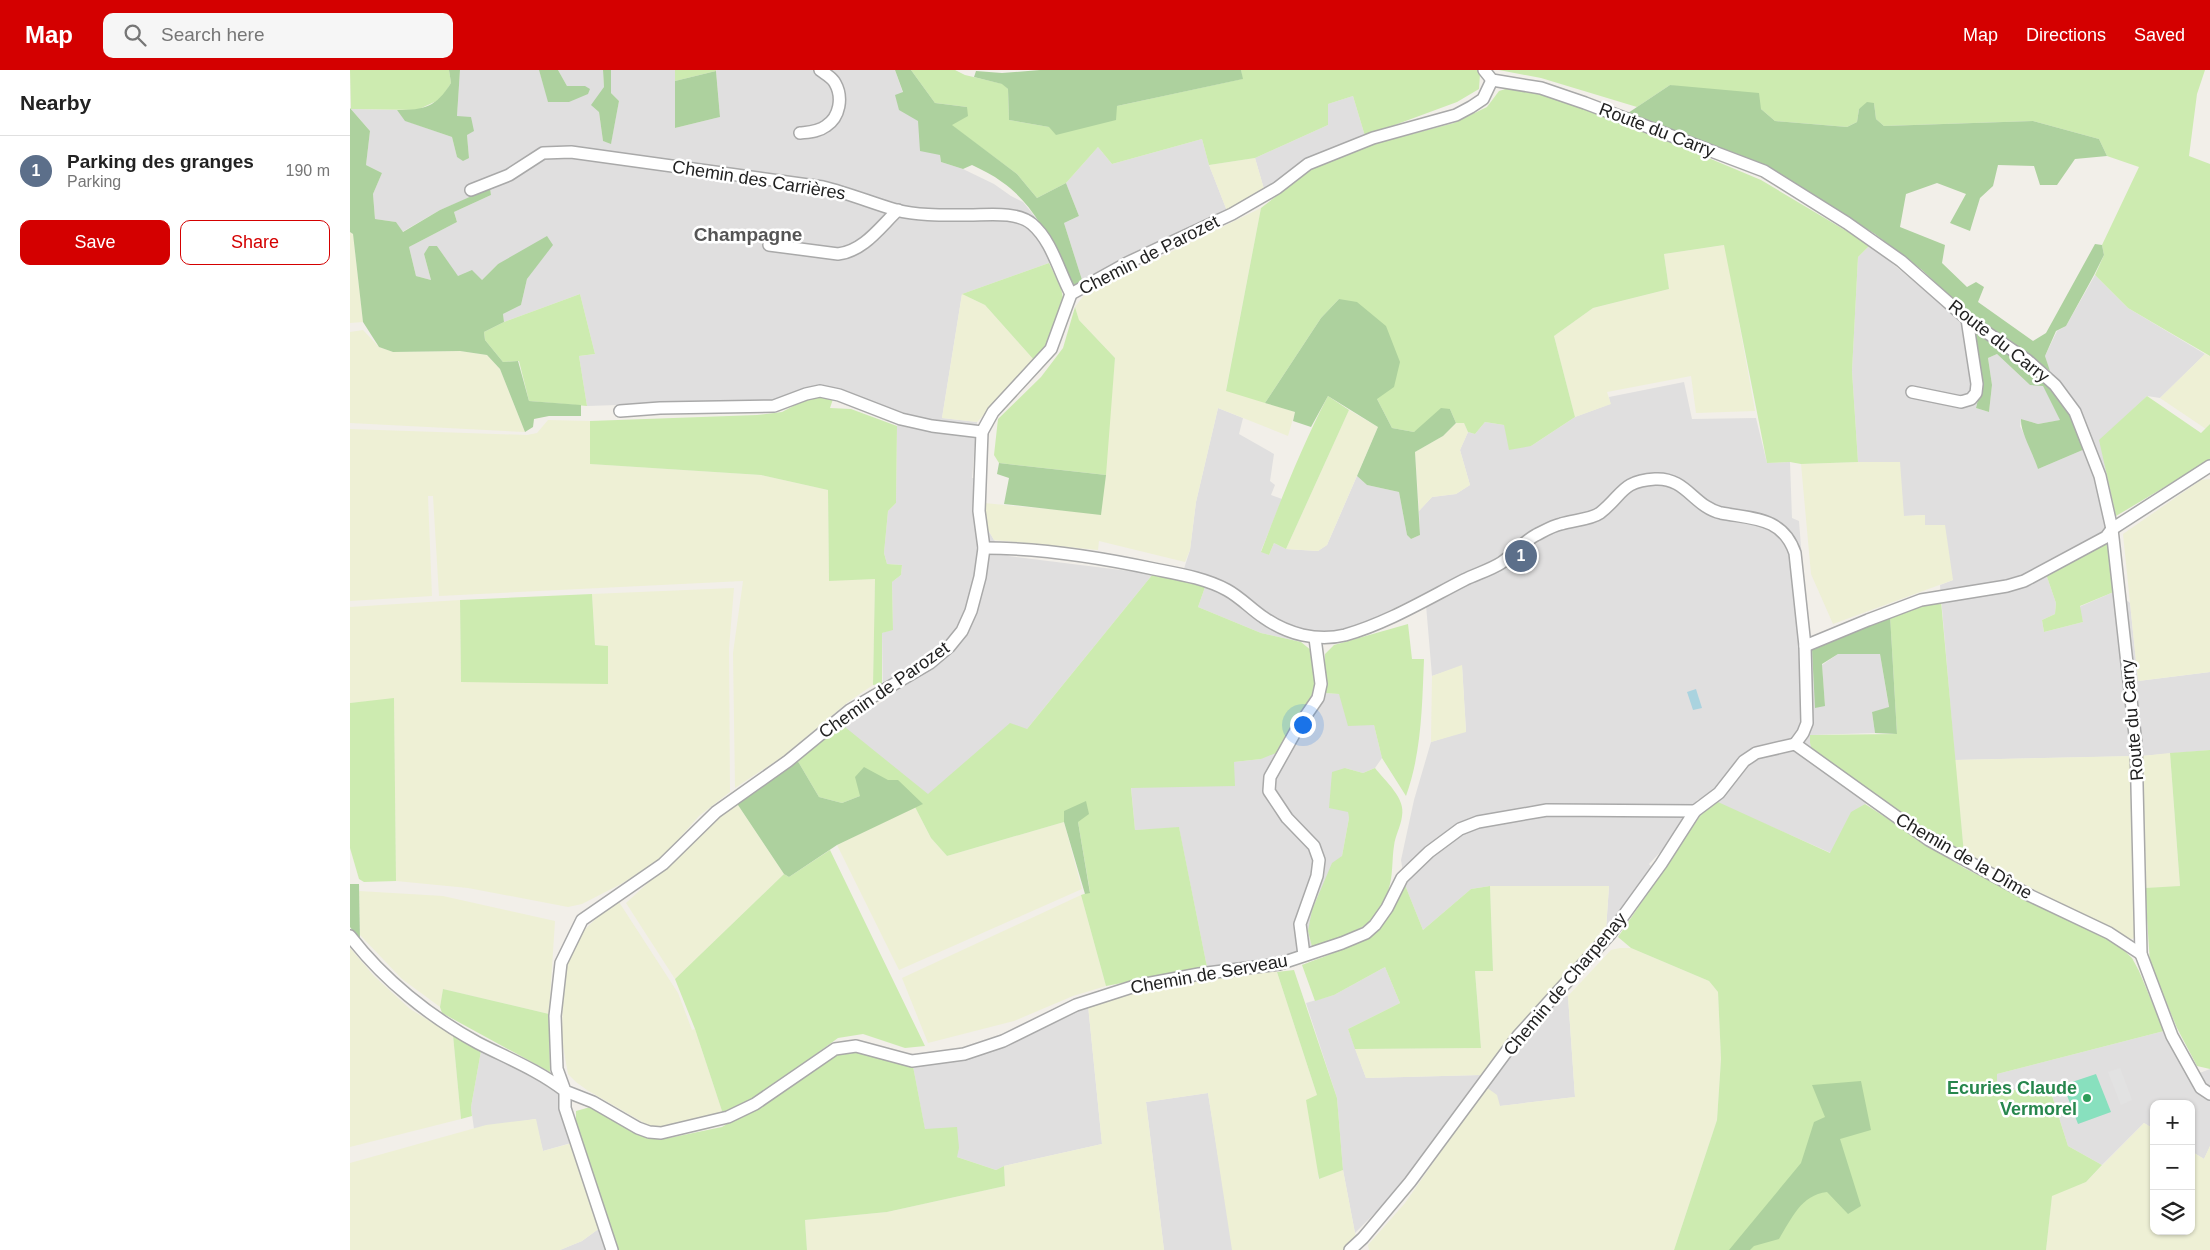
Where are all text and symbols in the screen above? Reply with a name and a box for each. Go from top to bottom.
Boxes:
search box [103,13,453,58]
text: Map [25,21,73,48]
icon: search [121,21,149,49]
text: Search here [161,24,265,45]
text: Map [1963,25,1998,45]
text: Directions [2026,25,2106,45]
text: Saved [2134,25,2185,45]
text: Nearby [20,91,91,114]
street label: Route du Carry [1596,99,1718,161]
text: Parking des granges [67,151,254,172]
street label: Chemin des Carrières [671,156,847,204]
text: 1 [32,162,40,179]
text: 190 m [286,162,330,179]
text: Parking [67,173,121,190]
street label: Chemin de Parozet [1076,211,1222,299]
button: Save [20,220,170,265]
button: Share [180,220,330,265]
district label: Champagne [694,224,802,245]
street label: Route du Carry [1945,296,2053,386]
pin: 1 [1505,537,1537,575]
street label: Chemin de Parozet [815,638,953,742]
street label: Route du Carry [2117,658,2147,782]
your location [1290,712,1316,738]
street label: Chemin de la Dîme [1892,809,2036,903]
street label: Chemin de Charpenay [1499,909,1631,1059]
street label: Chemin de Serveau [1129,950,1289,998]
place label: Ecuries Claude Vermorel [1947,1078,2077,1119]
marker: Ecuries Claude Vermorel [2081,1092,2093,1104]
map controls [2150,1100,2195,1235]
button: + [2150,1100,2195,1145]
button: − [2150,1145,2195,1190]
button: layers [2150,1190,2195,1235]

